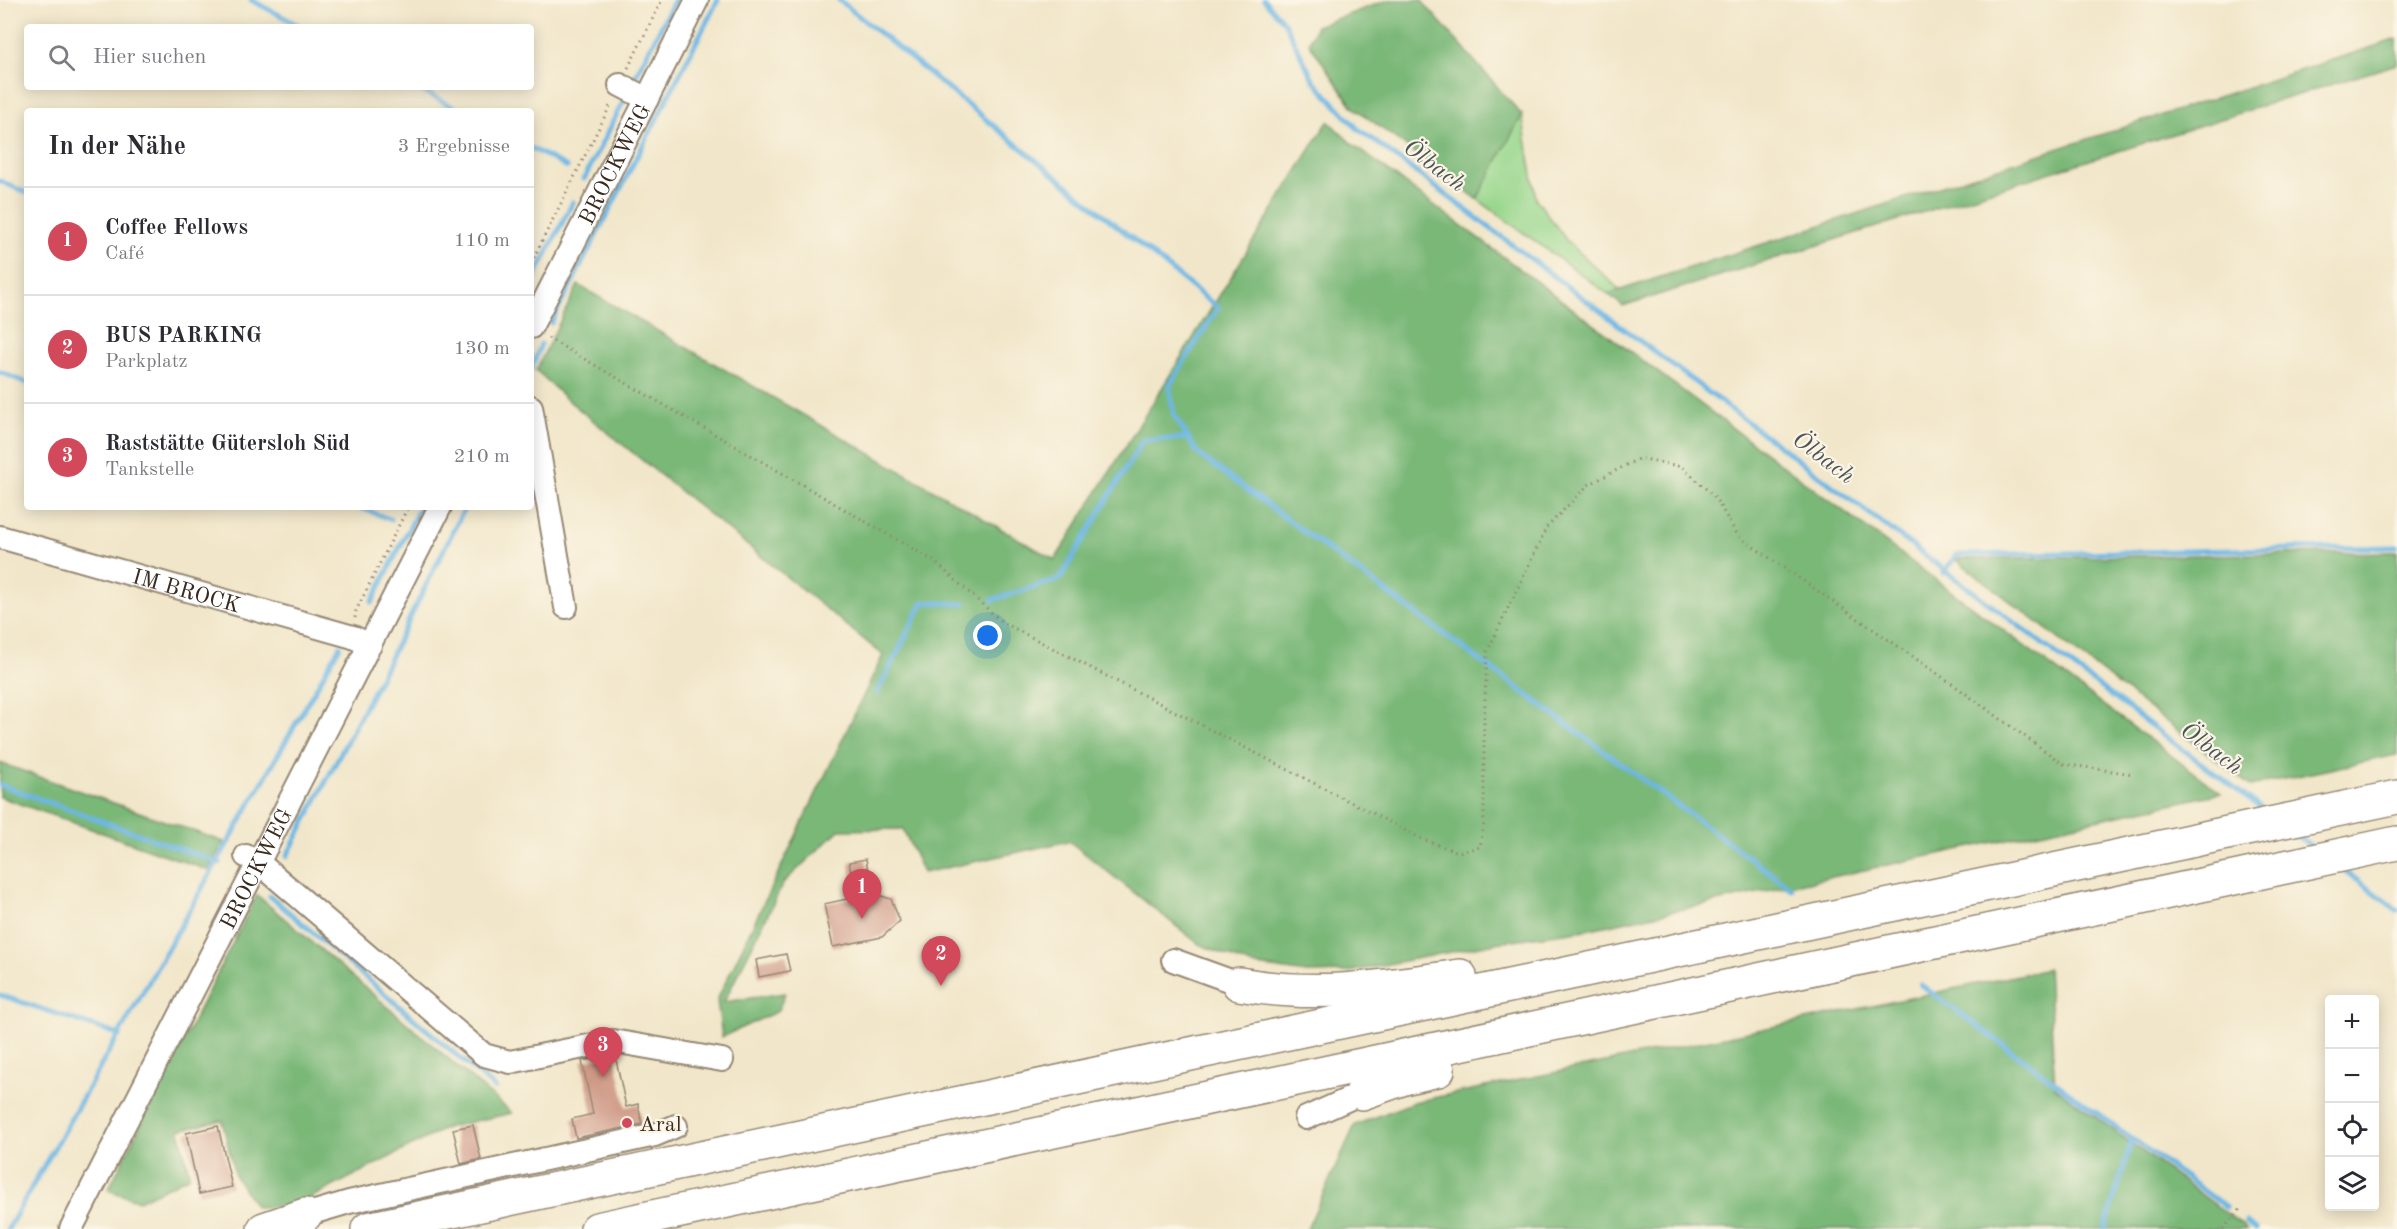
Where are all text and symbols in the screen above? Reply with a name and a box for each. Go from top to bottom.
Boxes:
search box [24,24,534,90]
icon: search [45,41,78,74]
text: Hier suchen [93,46,206,68]
street label: BROCKWEG [576,101,655,229]
water label: Ölbach [1398,132,1472,198]
text: In der Nähe [48,134,186,160]
text: 3 Ergebnisse [398,137,510,157]
text: Coffee Fellows [105,217,248,239]
text: 1 [62,231,73,251]
text: 110 m [454,231,510,251]
text: Café [105,244,144,264]
text: BUS PARKING [105,325,262,347]
text: 2 [62,339,73,359]
text: 130 m [454,339,510,359]
text: Parkplatz [105,352,188,372]
water label: Ölbach [1787,424,1861,490]
text: Raststätte Gütersloh Süd [105,433,350,455]
text: 3 [62,447,73,467]
text: 210 m [454,447,510,467]
text: Tankstelle [105,460,194,480]
street label: IM BROCK [130,566,243,618]
your location [973,621,1002,650]
water label: Ölbach [2175,715,2249,781]
street label: BROCKWEG [217,805,297,933]
pin: 1 [842,870,882,919]
pin: 2 [922,936,960,986]
map controls [2325,995,2379,1211]
button: + [2325,995,2379,1049]
pin: 3 [584,1028,622,1077]
button: − [2325,1049,2379,1103]
button: locate [2325,1103,2379,1157]
place label: Aral [639,1114,682,1136]
marker: Aral [620,1116,634,1130]
button: layers [2325,1157,2379,1211]

